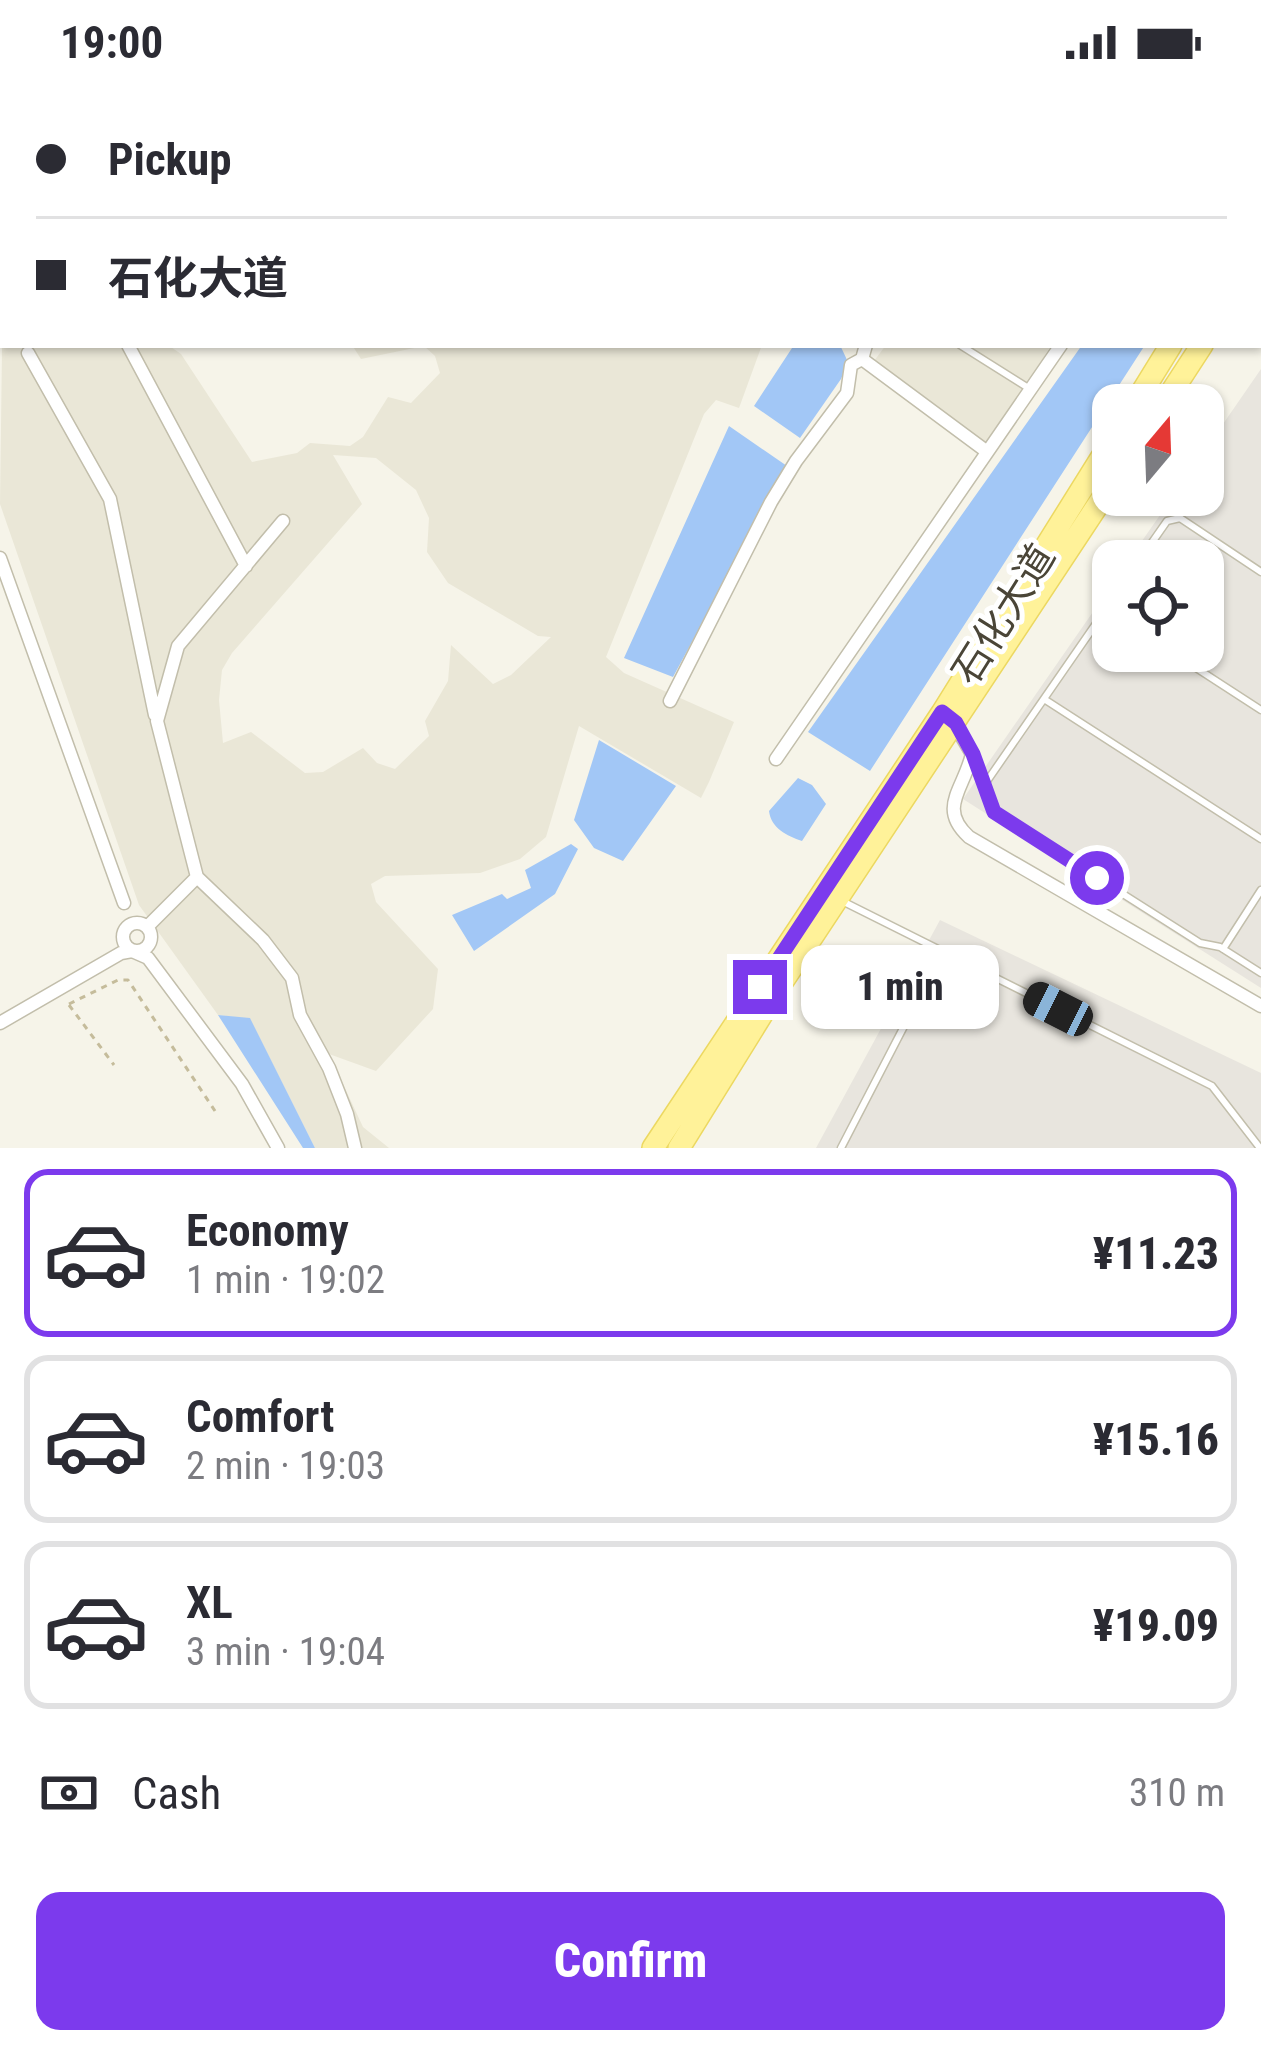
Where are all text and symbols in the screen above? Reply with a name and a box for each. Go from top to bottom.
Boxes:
text: 19:00 [60,16,163,69]
text: Pickup [108,133,232,186]
text: 石化大道 [108,252,288,305]
north arrow [1092,384,1224,516]
map controls [1092,384,1224,672]
street label: 石化大道 [943,536,1065,693]
button: locate [1092,540,1224,672]
route start [1070,851,1124,905]
callout: 1 min [802,945,1000,1029]
route end [733,960,787,1014]
text: 1 min [857,964,943,1010]
car [1018,977,1098,1041]
icon: car [42,1199,150,1307]
text: Economy [186,1204,349,1257]
text: ¥11.23 [1093,1227,1219,1280]
text: 1 min · 19:02 [186,1257,385,1303]
icon: car [42,1385,150,1493]
text: Comfort [186,1390,334,1443]
text: ¥15.16 [1093,1413,1219,1466]
text: 2 min · 19:03 [186,1443,385,1489]
icon: car [42,1571,150,1679]
text: XL [186,1576,233,1629]
text: ¥19.09 [1093,1599,1219,1652]
text: 3 min · 19:04 [186,1629,385,1675]
icon: cash [36,1760,102,1826]
text: Cash [132,1767,221,1820]
text: 310 m [1129,1770,1225,1816]
button: Confirm [36,1892,1225,2030]

